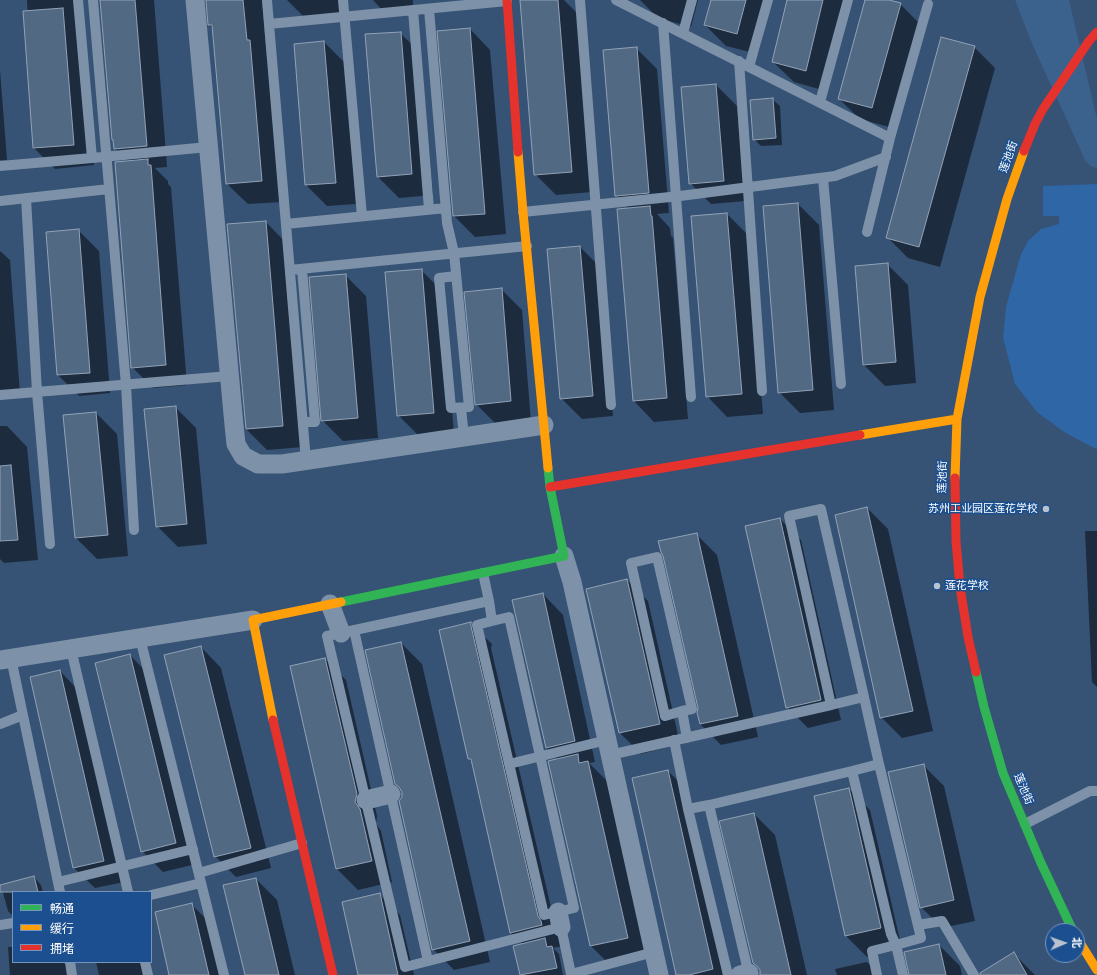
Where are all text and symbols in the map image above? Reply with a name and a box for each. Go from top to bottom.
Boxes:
street label: 莲池街 [997,139,1021,175]
street label: 莲池街 [936,460,950,494]
place label: 苏州工业园区莲花学校 [928,502,1038,516]
marker: 苏州工业园区莲花学校 [1041,504,1051,514]
place label: 莲花学校 [945,579,989,593]
marker: 莲花学校 [932,581,942,591]
street label: 莲池街 [1010,771,1036,807]
legend [12,891,152,963]
text: 畅通 [50,902,74,916]
text: 缓行 [50,922,74,936]
north arrow [1045,923,1085,963]
text: 北 [1070,937,1083,948]
text: 拥堵 [50,942,74,956]

